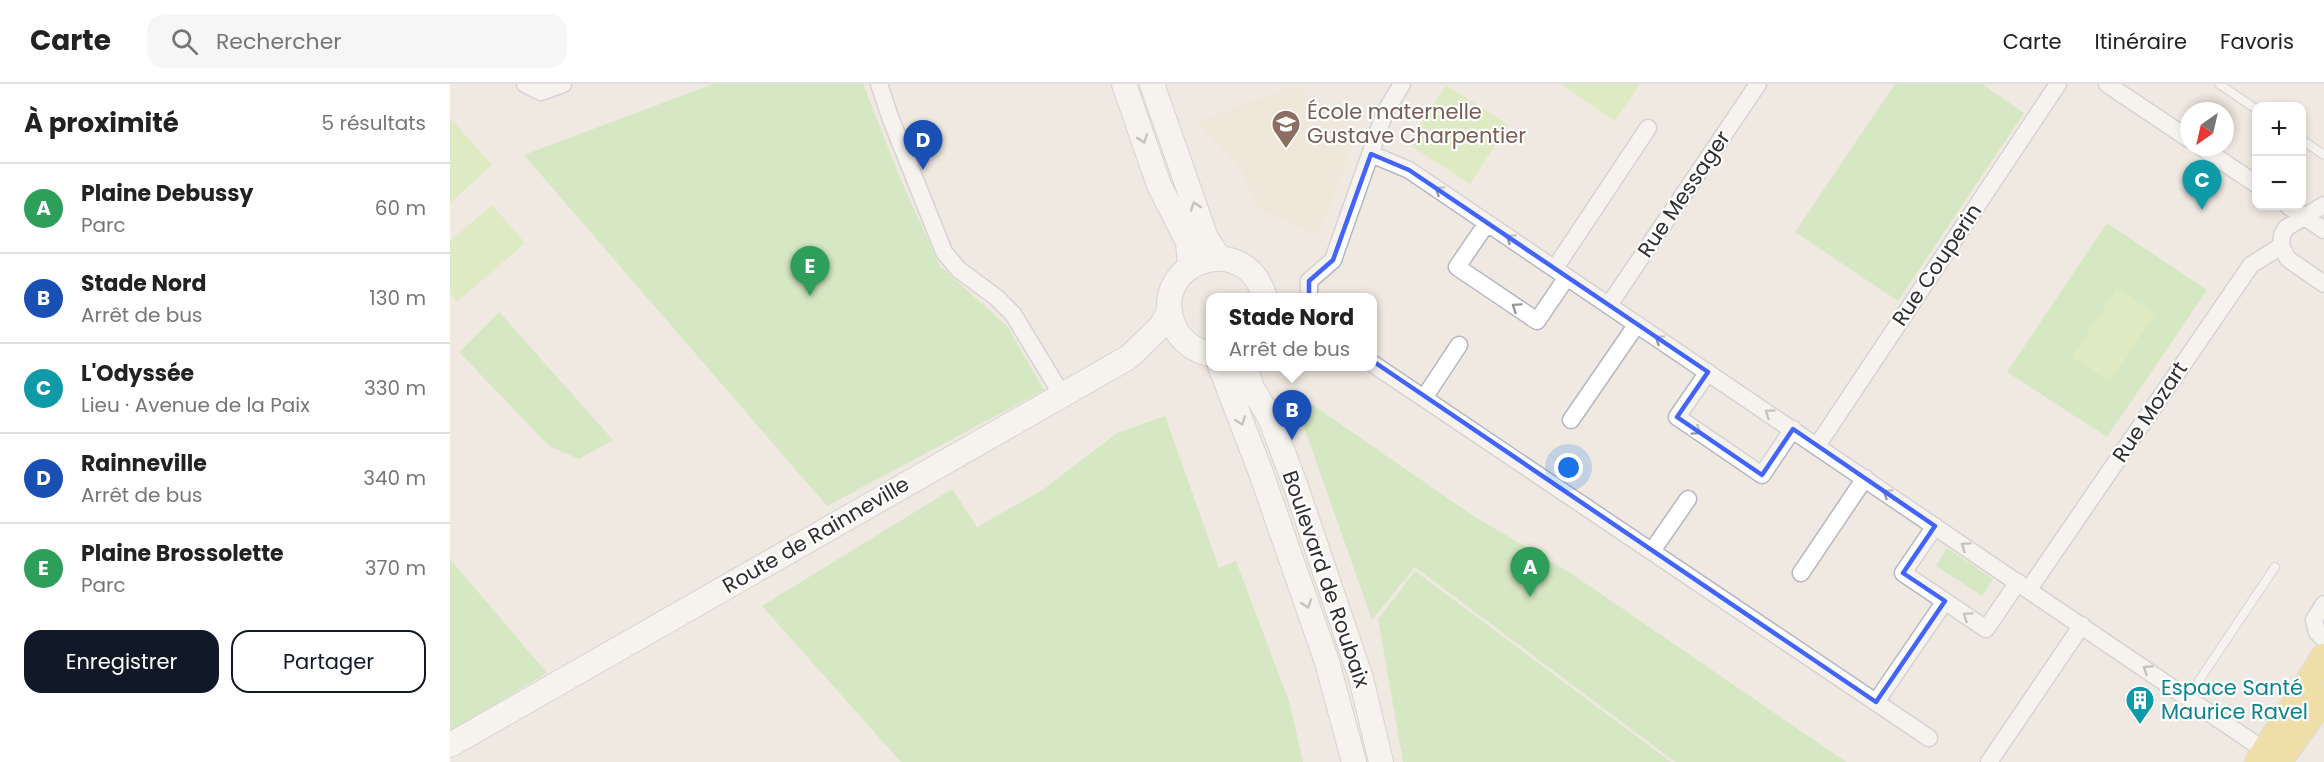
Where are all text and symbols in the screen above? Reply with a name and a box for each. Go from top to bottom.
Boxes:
search box [147,14,567,68]
text: Carte [30,21,111,60]
icon: search [168,25,201,58]
text: Rechercher [216,26,342,57]
text: Carte [2003,27,2062,56]
text: Itinéraire [2095,27,2187,56]
text: Favoris [2220,27,2294,56]
place label: École maternelle Gustave Charpentier [1307,97,1526,150]
north arrow [2180,102,2234,156]
map controls [2252,102,2306,210]
button: + [2252,102,2306,156]
text: À proximité [24,105,179,141]
school or university icon: École maternelle Gustave Charpentier [1270,108,1302,150]
text: 5 résultats [322,109,426,137]
pin: D [904,120,942,170]
street label: Rue Messager [1630,124,1737,263]
one-way arrow [1136,133,1149,144]
button: − [2252,156,2306,210]
pin: C [2182,160,2222,210]
text: Plaine Debussy [81,178,253,209]
one-way arrow [1435,186,1446,197]
text: A [36,194,51,222]
text: 60 m [375,194,426,222]
street label: Rue Couperin [1885,198,1988,332]
one-way arrow [1189,201,1202,212]
text: Parc [81,211,126,239]
one-way arrow [1506,234,1517,245]
pin: E [790,246,830,296]
text: Stade Nord [81,268,206,299]
text: B [37,284,50,312]
text: 130 m [369,284,426,312]
popup [1206,293,1377,371]
text: Arrêt de bus [81,301,202,329]
text: Stade Nord [1229,302,1354,333]
one-way arrow [1512,303,1523,314]
text: Arrêt de bus [1229,335,1350,363]
one-way arrow [1655,335,1666,346]
street label: Rue Mozart [2105,356,2194,468]
text: L'Odyssée [81,358,194,389]
text: C [36,374,51,402]
text: 330 m [364,374,426,402]
pin: B [1272,390,1312,440]
text: Lieu · Avenue de la Paix [81,391,310,419]
one-way arrow [1765,409,1776,420]
one-way arrow [1234,415,1247,426]
one-way arrow [1690,424,1701,435]
text: Rainneville [81,448,207,479]
your location [1554,453,1583,482]
text: D [36,464,51,492]
text: 340 m [363,464,426,492]
street label: Boulevard de Roubaix [1276,466,1377,691]
street label: Route de Rainneville [717,469,914,600]
text: Arrêt de bus [81,481,202,509]
one-way arrow [1882,489,1893,500]
text: Plaine Brossolette [81,538,284,569]
one-way arrow [1960,542,1971,553]
pin: A [1510,548,1550,597]
text: E [38,554,49,582]
text: 370 m [365,554,426,582]
text: Parc [81,571,126,599]
one-way arrow [1300,598,1313,609]
one-way arrow [1963,613,1974,624]
button: Enregistrer [24,630,219,693]
button: Partager [231,630,426,693]
one-way arrow [2143,665,2154,676]
place label: Espace Santé Maurice Ravel [2161,673,2308,726]
building icon: Espace Santé Maurice Ravel [2124,684,2156,726]

